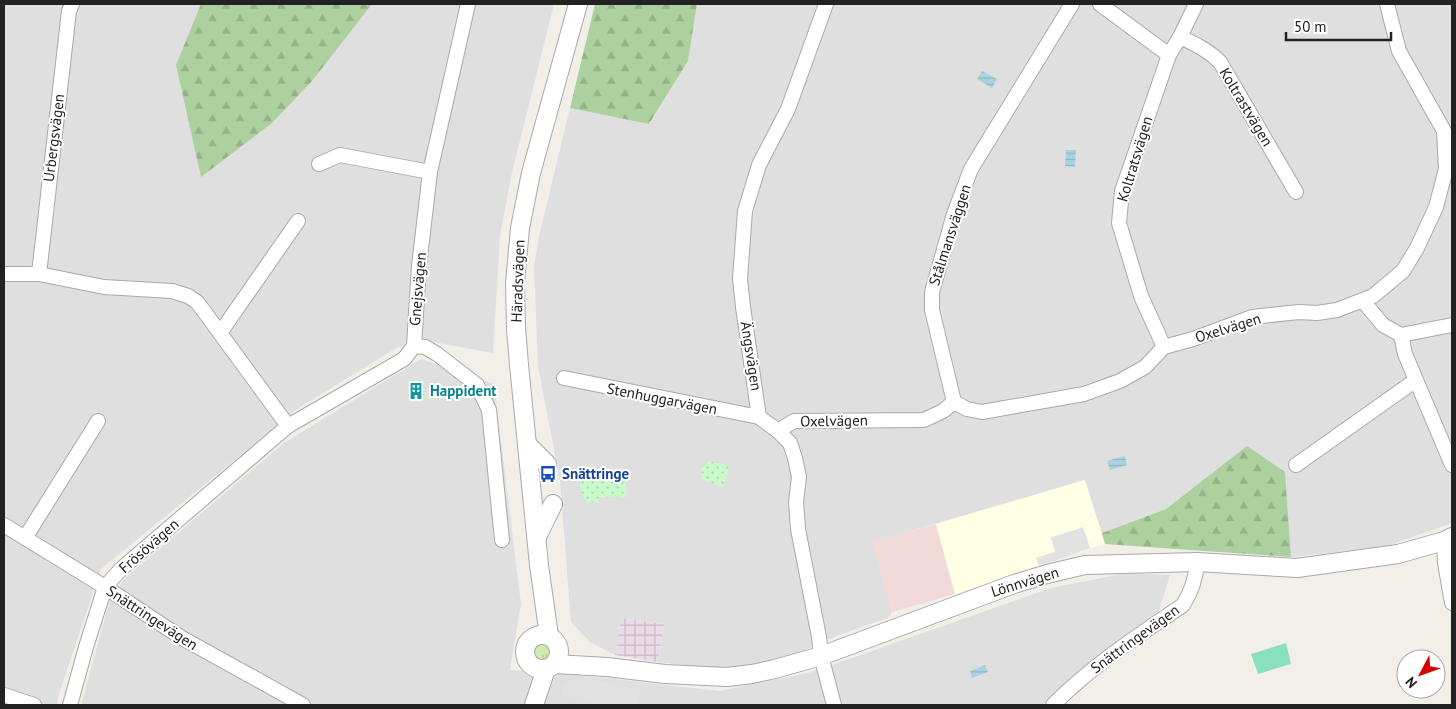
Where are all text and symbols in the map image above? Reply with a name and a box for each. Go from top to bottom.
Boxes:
scale bar [1286,10,1391,42]
text: 50 m [1294,17,1327,36]
street label: Koltrastvägen [1216,64,1277,150]
street label: Urbergsvägen [39,93,68,183]
street label: Koltratsvägen [1113,114,1157,204]
street label: Stålmansväggen [924,182,975,288]
street label: Häradsvägen [507,239,528,323]
street label: Gnejsvägen [405,251,430,327]
street label: Oxelvägen [1193,309,1263,347]
street label: Ängsvägen [737,320,766,392]
street label: Stenhuggarvägen [605,378,719,419]
building icon: Happident [406,381,426,401]
place label: Happident [430,381,497,400]
street label: Oxelvägen [800,410,868,431]
bus stop icon: Snättringe [538,464,558,484]
place label: Snättringe [562,464,629,483]
street label: Frösövägen [115,514,183,577]
street label: Lönnvägen [989,562,1061,601]
street label: Snättringevägen [103,581,201,654]
street label: Snättringevägen [1087,600,1183,677]
north arrow [1396,649,1446,699]
text: N [1401,673,1421,692]

